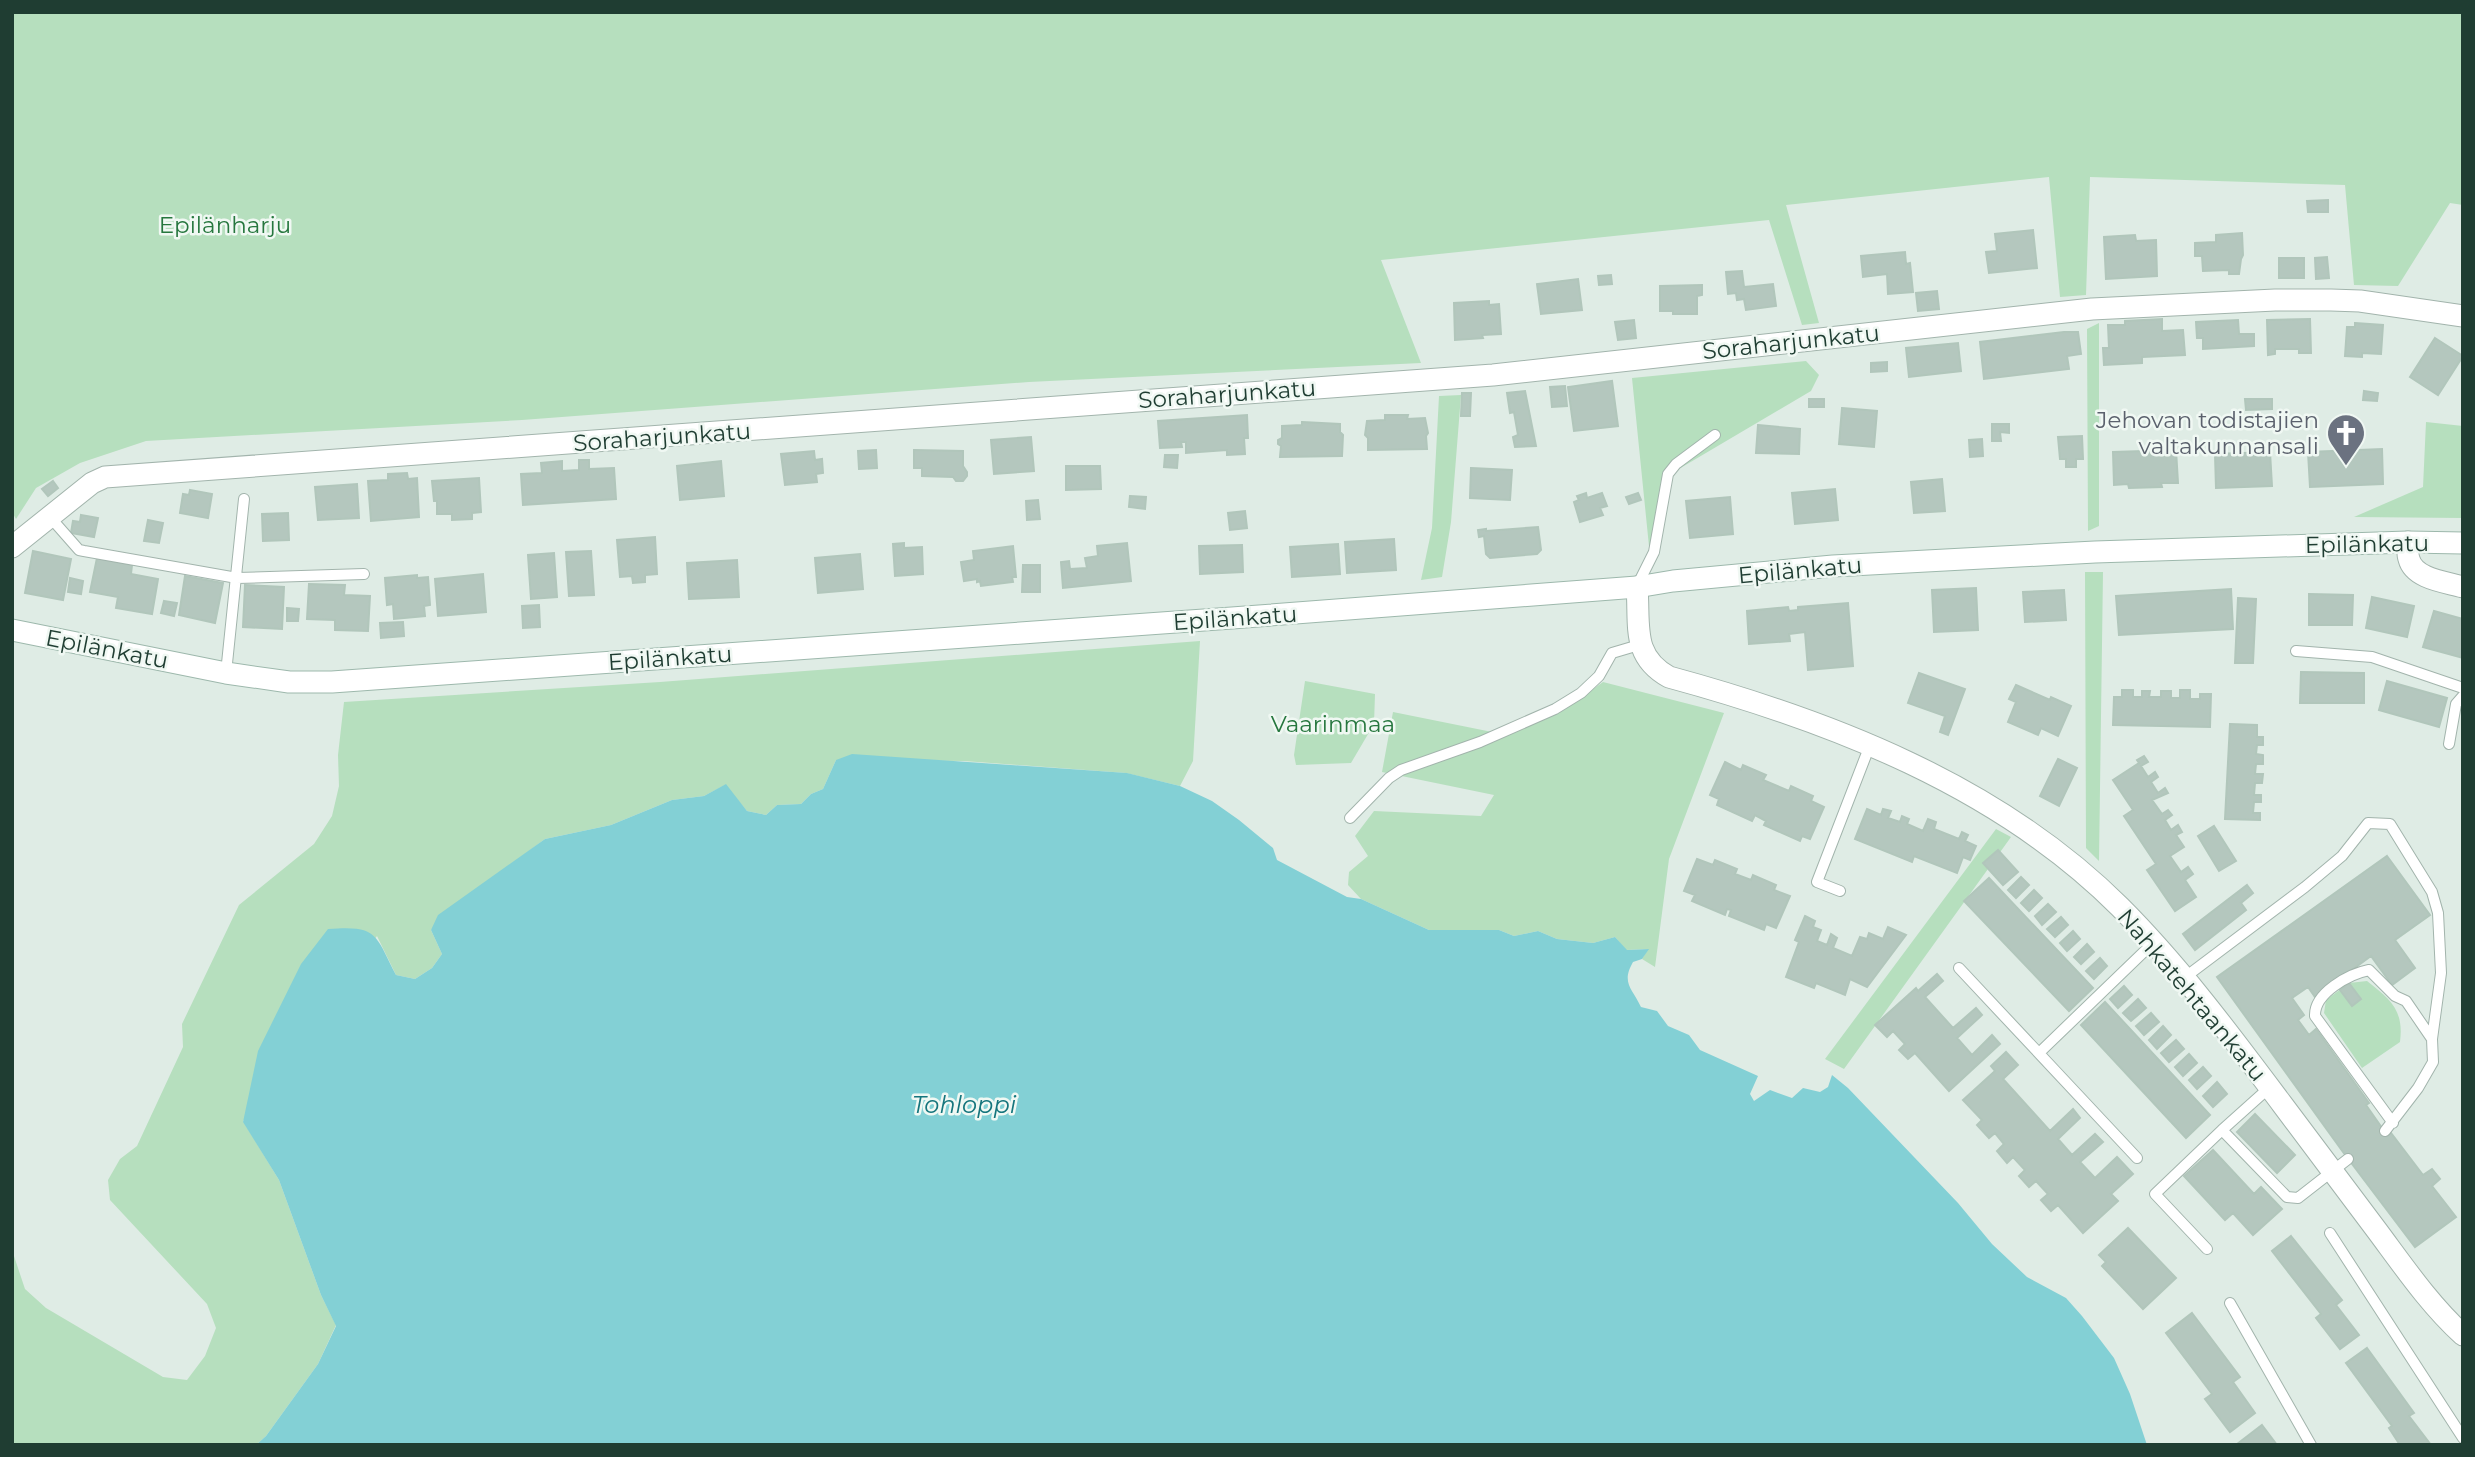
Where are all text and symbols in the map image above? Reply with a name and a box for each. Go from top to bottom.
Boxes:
park label: Epilänharju [159,211,291,239]
street label: Soraharjunkatu [1701,319,1881,365]
street label: Soraharjunkatu [1137,374,1317,414]
place label: Jehovan todistajien valtakunnansali [2095,406,2319,460]
church icon: Jehovan todistajien valtakunnansali [2325,412,2367,467]
street label: Soraharjunkatu [572,417,752,457]
street label: Epilänkatu [2305,529,2429,559]
street label: Epilänkatu [1737,551,1863,589]
street label: Epilänkatu [1172,600,1298,636]
street label: Epilänkatu [43,623,171,675]
street label: Epilänkatu [607,640,733,676]
park label: Vaarinmaa [1271,710,1395,738]
street label: Nahkatehtaankatu [2112,903,2272,1087]
water label: Tohloppi [912,1090,1017,1119]

